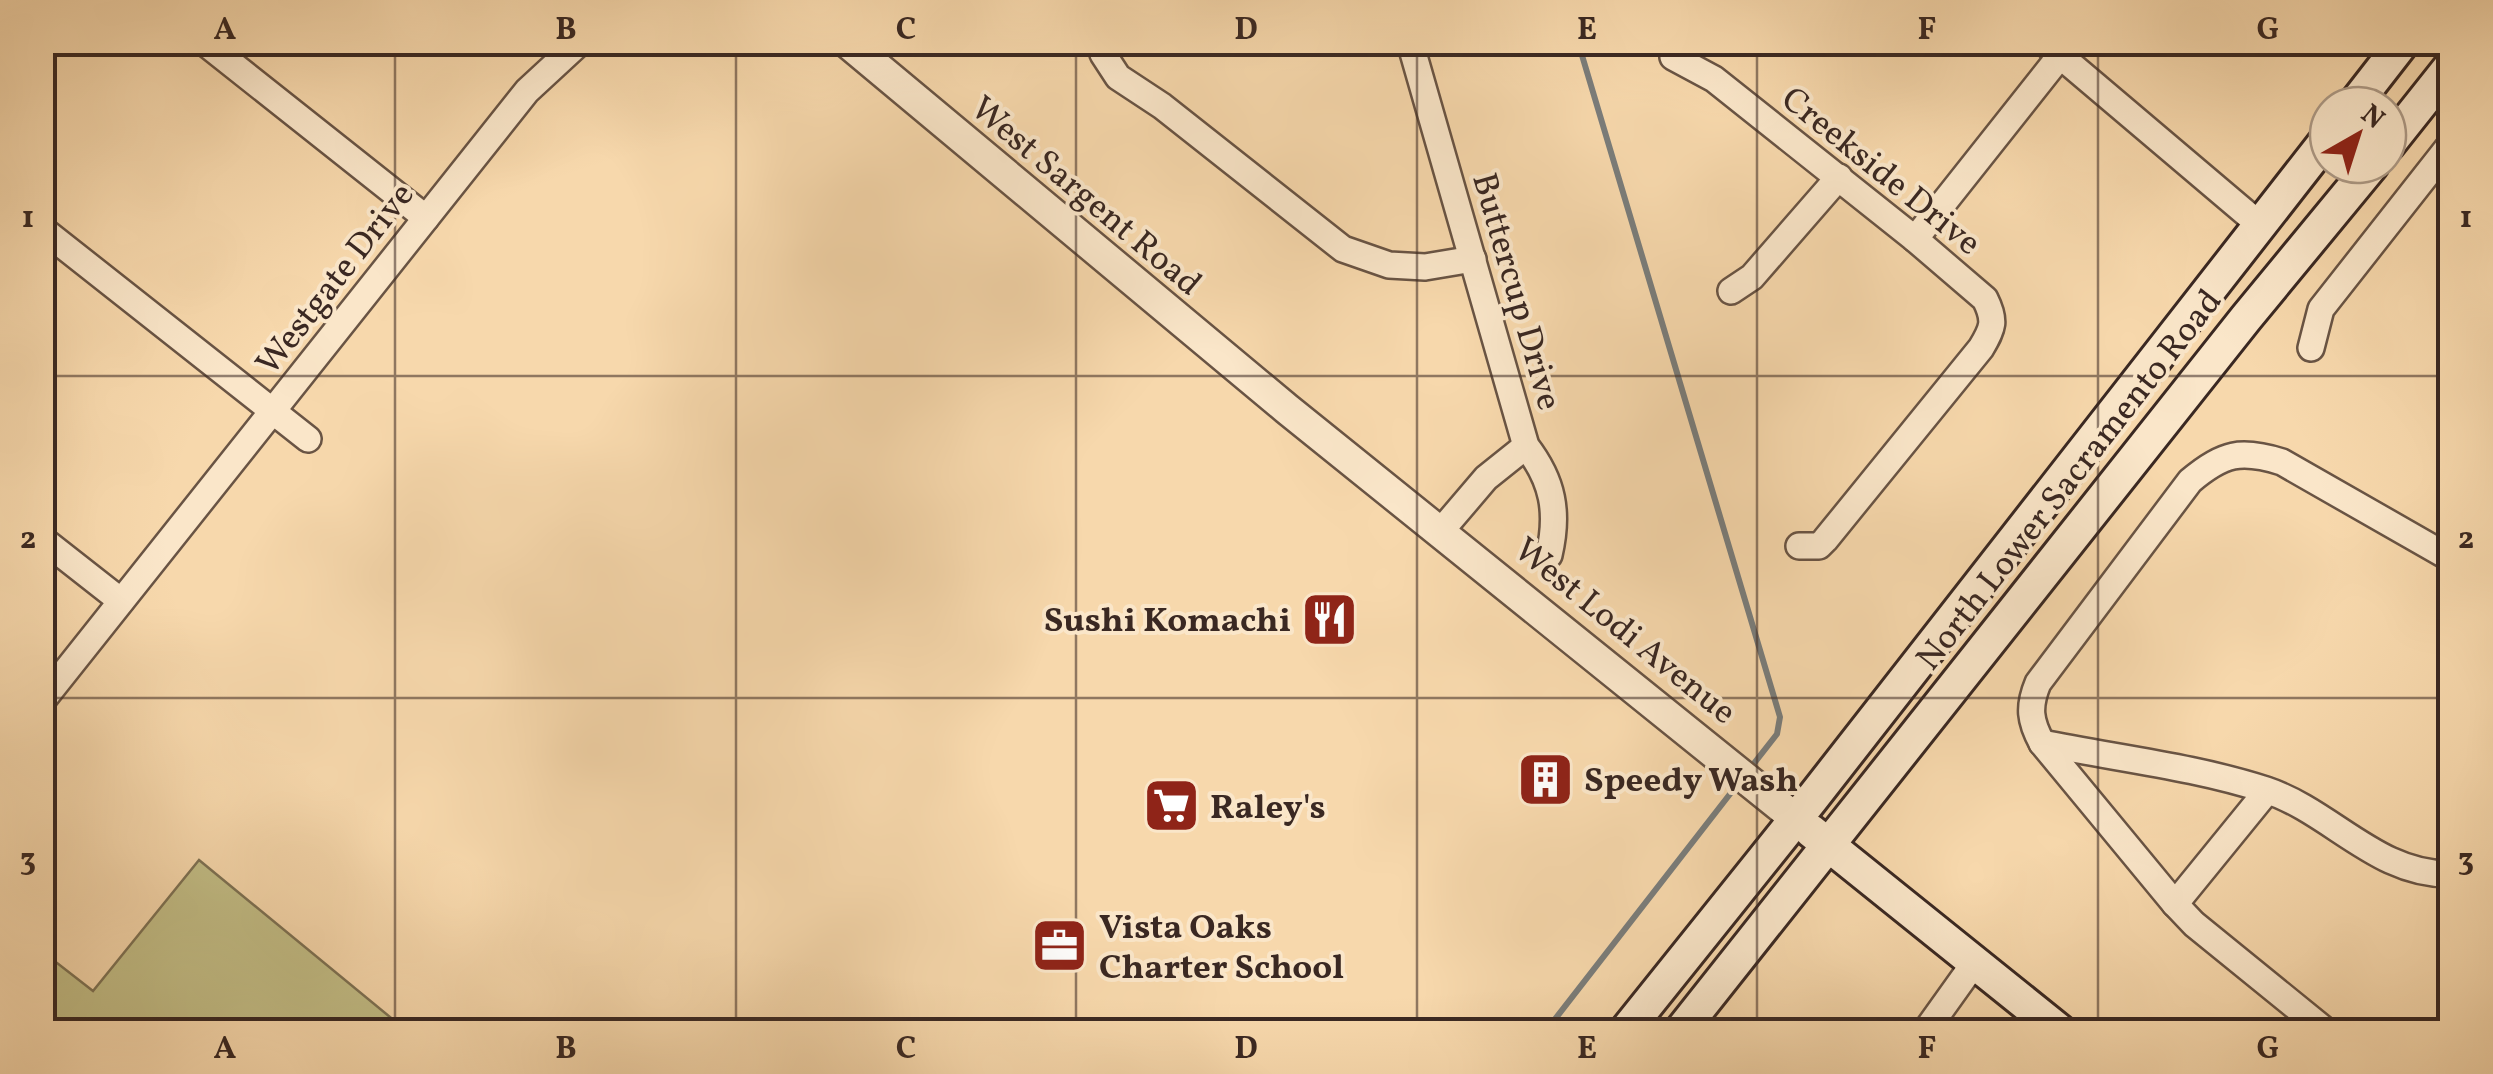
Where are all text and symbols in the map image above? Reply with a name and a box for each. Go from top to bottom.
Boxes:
text: A [214,9,237,53]
text: B [555,9,577,53]
text: C [896,9,916,53]
text: D [1234,9,1258,53]
text: E [1577,9,1597,53]
text: F [1918,9,1937,53]
text: G [2257,9,2279,53]
street label: Creekside Drive [1770,77,1990,268]
north arrow [2308,85,2408,185]
street label: West Sargent Road [959,86,1211,308]
text: N [2352,96,2392,139]
street label: Buttercup Drive [1458,168,1572,416]
street label: Westgate Drive [246,174,427,386]
text: 1 [22,197,34,241]
text: 1 [2460,197,2472,241]
street label: North Lower Sacramento Road [1906,280,2235,682]
text: 2 [20,518,36,562]
text: 2 [2458,518,2474,562]
street label: West Lodi Avenue [1503,528,1745,737]
restaurant icon: Sushi Komachi [1300,589,1360,649]
place label: Sushi Komachi [1044,598,1291,646]
building icon: Speedy Wash [1515,749,1575,809]
place label: Speedy Wash [1584,758,1798,806]
supermarket icon: Raley's [1141,776,1201,836]
place label: Raley's [1210,785,1326,833]
text: 3 [20,840,36,884]
text: 3 [2458,840,2474,884]
place label: Vista Oaks Charter School [1099,905,1344,993]
office icon: Vista Oaks Charter School [1030,916,1090,976]
text: A [214,1028,237,1072]
text: B [555,1028,577,1072]
text: C [896,1028,916,1072]
text: D [1234,1028,1258,1072]
text: E [1577,1028,1597,1072]
text: F [1918,1028,1937,1072]
text: G [2257,1028,2279,1072]

